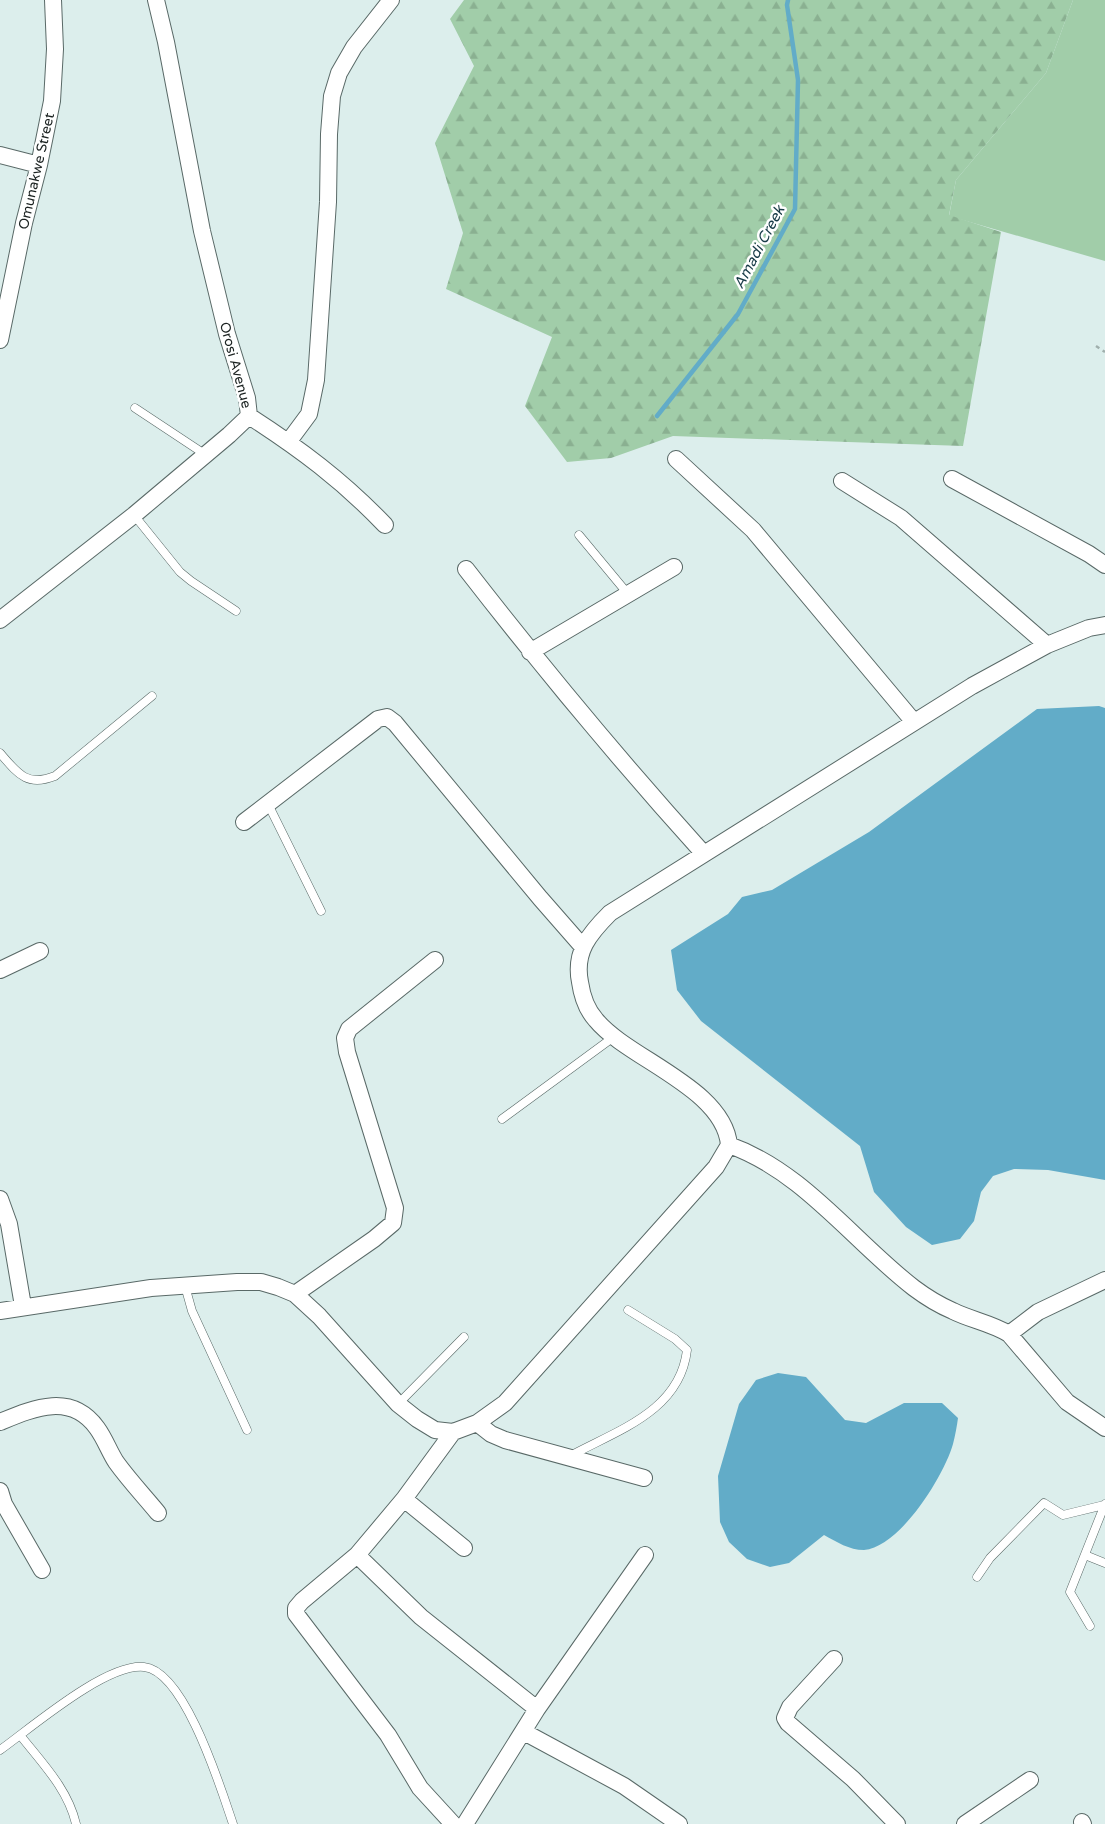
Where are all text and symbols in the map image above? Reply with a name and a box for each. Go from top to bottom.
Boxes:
street label: Omunakwe Street [15,111,58,231]
water label: Amadi Creek [730,201,789,292]
street label: Orosi Avenue [216,320,255,410]

